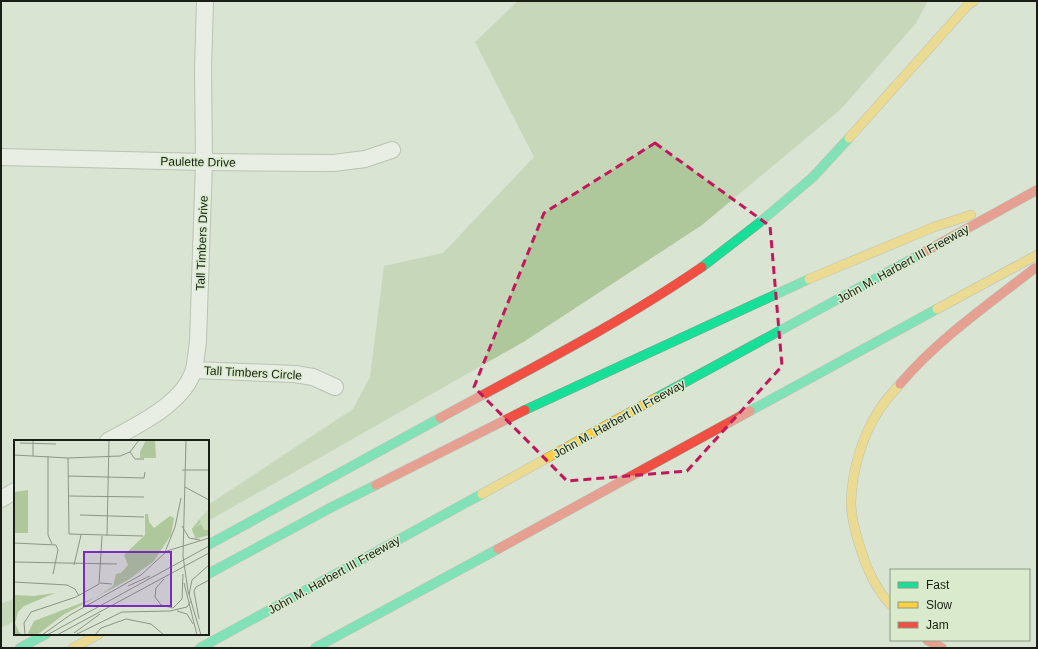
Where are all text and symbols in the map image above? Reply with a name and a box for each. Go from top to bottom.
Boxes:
street label: Paulette Drive [160,154,236,170]
street label: Tall Timbers Drive [193,195,211,291]
street label: John M. Harbert III Freeway [835,222,971,306]
street label: Tall Timbers Circle [204,363,303,383]
street label: John M. Harbert III Freeway [551,377,687,461]
inset map [14,440,209,635]
street label: John M. Harbert III Freeway [266,533,402,617]
legend [890,569,1030,641]
text: Fast [926,578,950,592]
text: Slow [926,598,952,612]
text: Jam [926,618,949,632]

